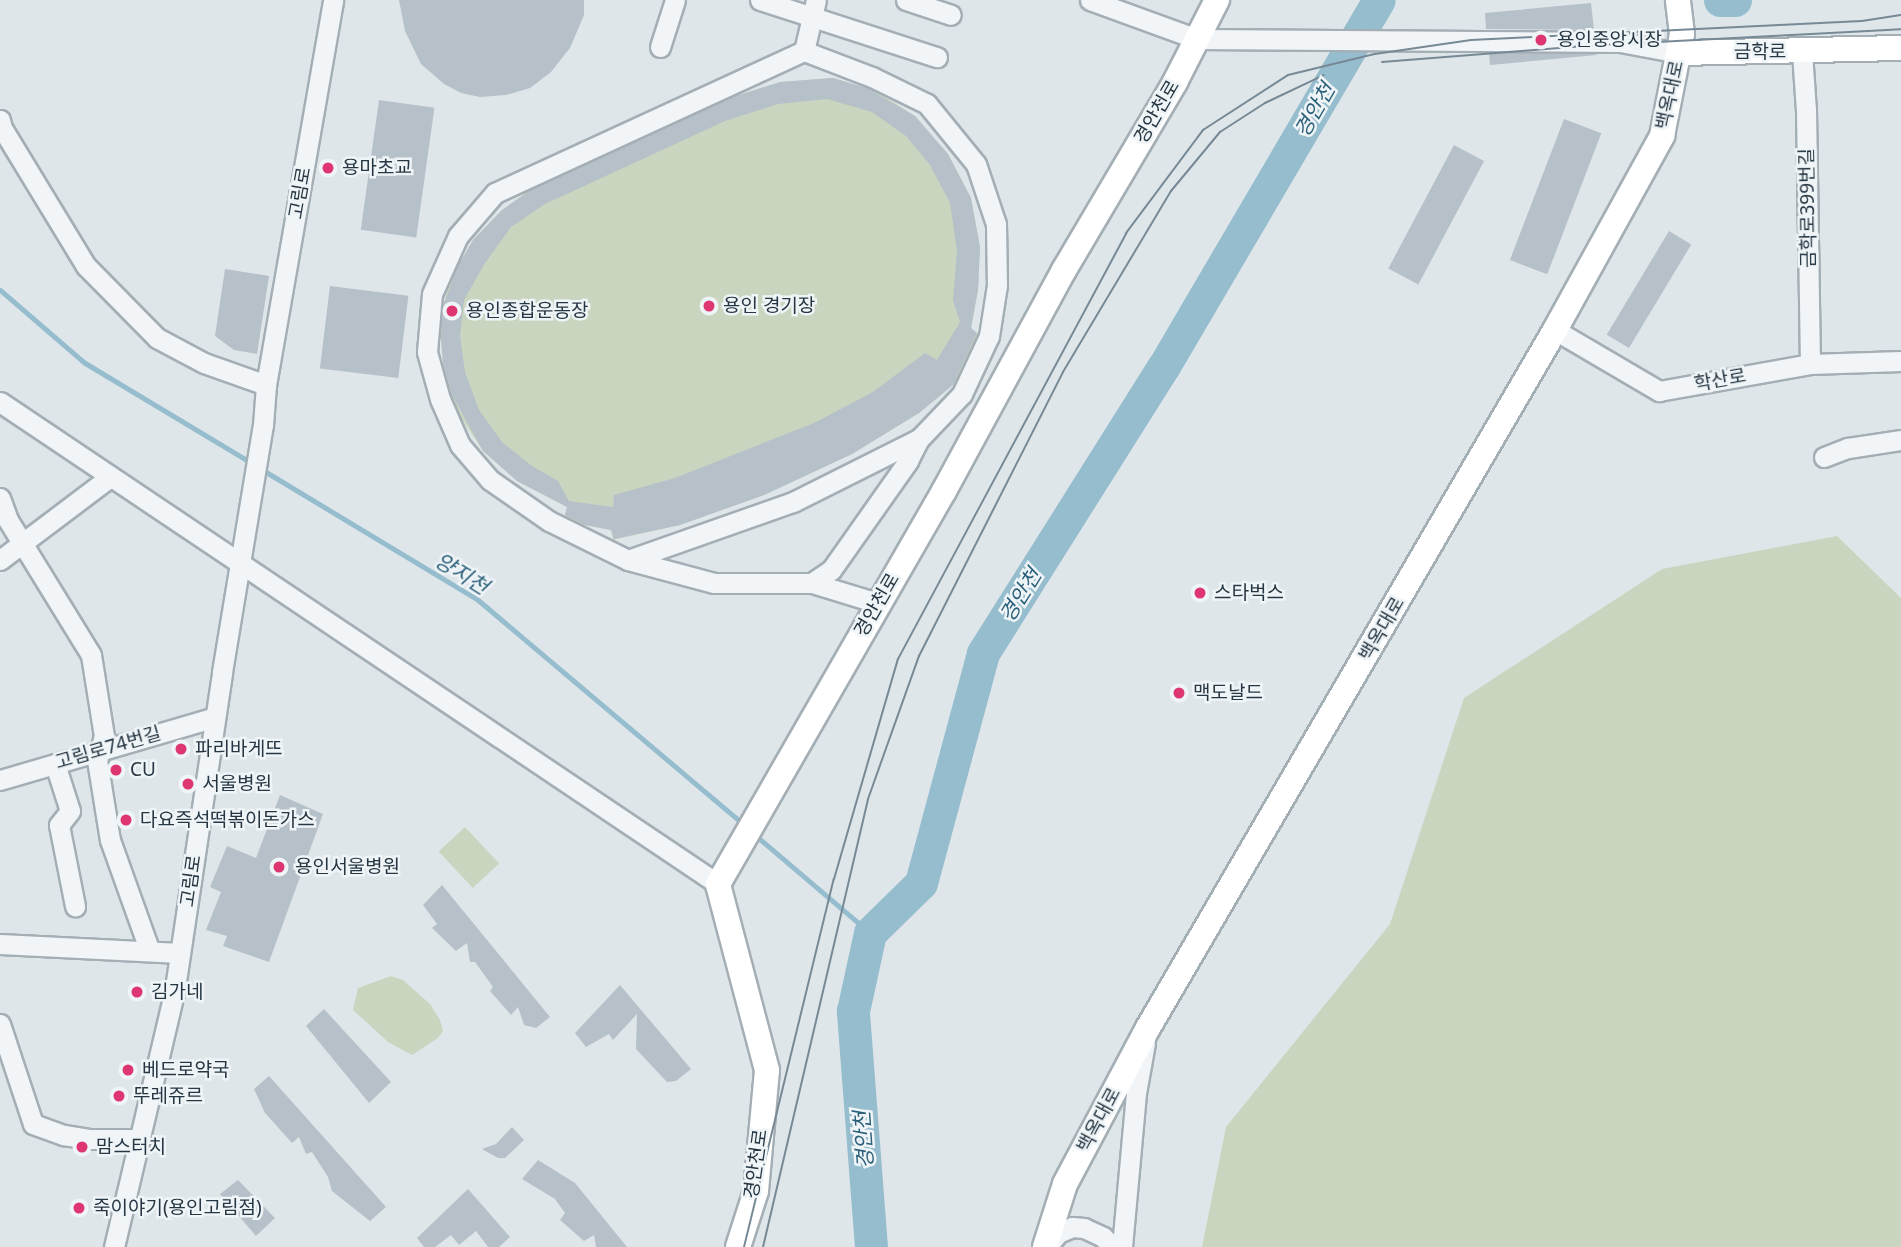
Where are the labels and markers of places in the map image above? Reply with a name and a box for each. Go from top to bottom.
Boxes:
place label: 용인중앙시장 [1557,29,1662,51]
marker: 용인중앙시장 [1531,30,1551,50]
place label: 용마초교 [342,157,412,179]
marker: 용마초교 [320,160,336,176]
place label: 용인 경기장 [723,295,815,317]
marker: 용인 경기장 [701,298,717,314]
place label: 용인종합운동장 [466,300,588,322]
marker: 용인종합운동장 [444,303,460,319]
place label: 스타벅스 [1214,582,1284,604]
marker: 스타벅스 [1192,585,1208,601]
place label: 맥도날드 [1193,682,1263,704]
marker: 맥도날드 [1171,685,1187,701]
place label: 파리바게뜨 [195,738,282,760]
marker: 파리바게뜨 [173,741,189,757]
place label: CU [130,759,156,781]
marker: CU [108,762,124,778]
place label: 서울병원 [202,773,272,795]
marker: 서울병원 [180,776,196,792]
place label: 다요즉석떡볶이돈가스 [140,809,315,831]
marker: 다요즉석떡볶이돈가스 [118,812,134,828]
place label: 용인서울병원 [295,856,400,878]
marker: 용인서울병원 [269,857,289,877]
place label: 김가네 [151,981,203,1003]
marker: 김가네 [129,984,145,1000]
place label: 베드로약국 [142,1059,229,1081]
marker: 베드로약국 [120,1062,136,1078]
place label: 뚜레쥬르 [133,1085,203,1107]
marker: 뚜레쥬르 [111,1088,127,1104]
place label: 맘스터치 [96,1136,166,1158]
marker: 맘스터치 [74,1139,90,1155]
place label: 죽이야기(용인고림점) [93,1197,262,1219]
marker: 죽이야기(용인고림점) [71,1200,87,1216]

